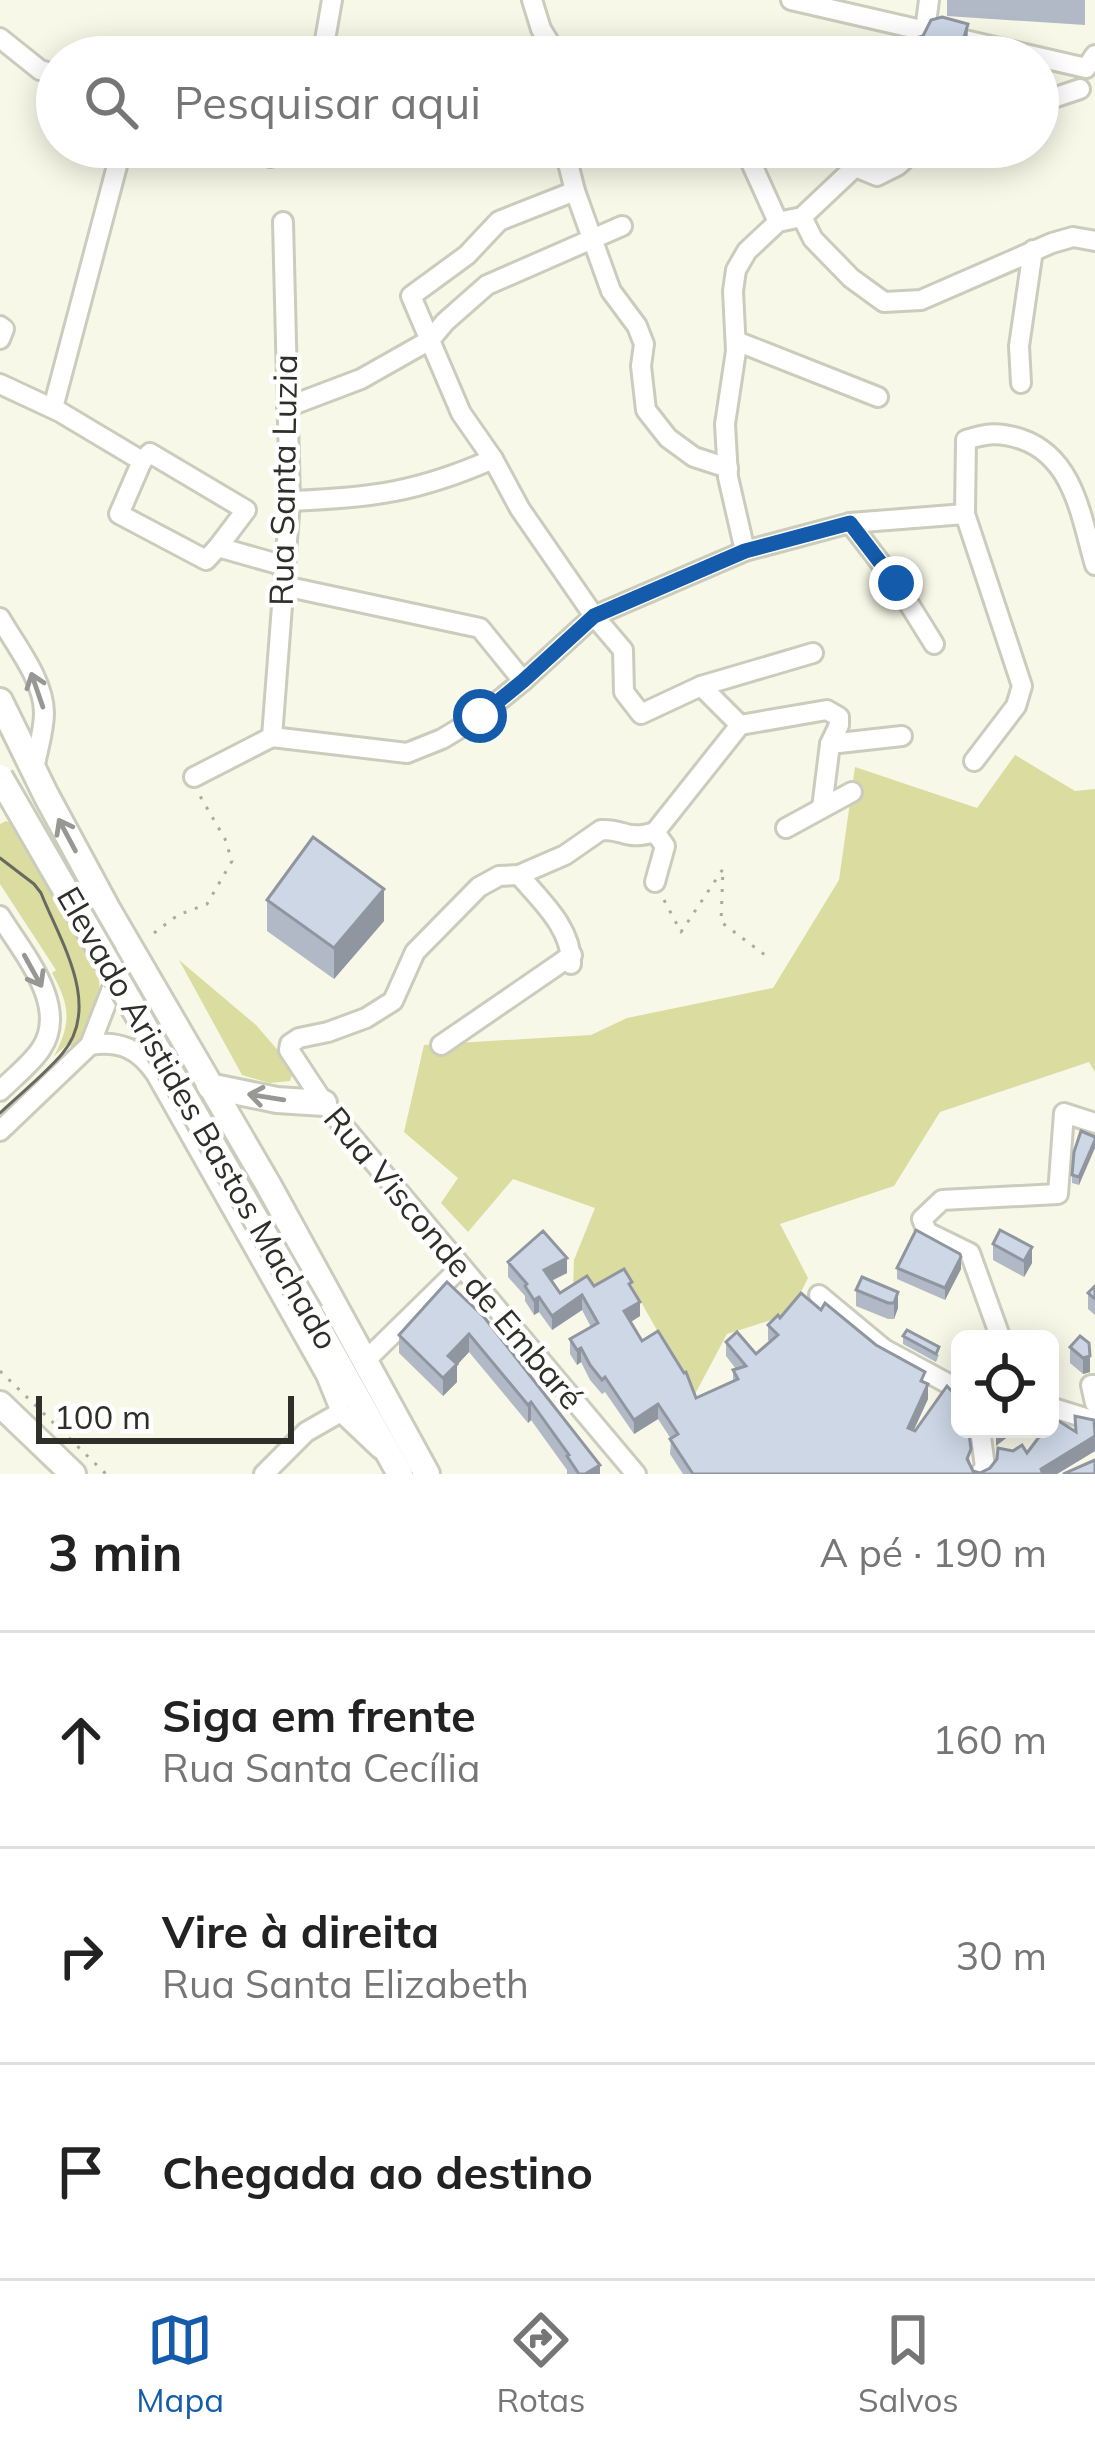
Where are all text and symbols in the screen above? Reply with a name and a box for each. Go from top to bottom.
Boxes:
search box [36,36,1059,168]
icon: search [78,69,144,135]
text: Pesquisar aqui [174,74,481,130]
street label: Rua Santa Luzia [260,354,305,606]
route end [869,556,923,610]
one-way arrow [25,672,47,710]
route start [453,689,507,743]
one-way arrow [55,818,78,853]
street label: Elevado Aristides Bastos Machado [49,879,348,1356]
one-way arrow [22,953,45,988]
one-way arrow [247,1085,286,1108]
street label: Rua Visconde de Embaré [316,1098,593,1417]
map controls [951,1330,1059,1438]
button: locate [951,1330,1059,1438]
scale bar [36,1390,294,1443]
text: 100 m [54,1396,151,1437]
text: 3 min [48,1520,183,1584]
text: A pé · 190 m [820,1528,1047,1577]
text: Siga em frente [162,1687,476,1743]
icon: ahead [48,1707,114,1773]
text: 160 m [932,1715,1047,1764]
text: Rua Santa Cecília [162,1743,480,1792]
text: Vire à direita [162,1903,439,1959]
icon: right [48,1923,114,1989]
text: 30 m [956,1931,1047,1980]
text: Rua Santa Elizabeth [162,1959,529,2008]
icon: arrive [48,2139,114,2205]
text: Chegada ao destino [162,2144,593,2200]
tab: Mapa [136,2307,224,2420]
tab: Rotas [497,2307,585,2420]
tab: Salvos [858,2307,959,2420]

